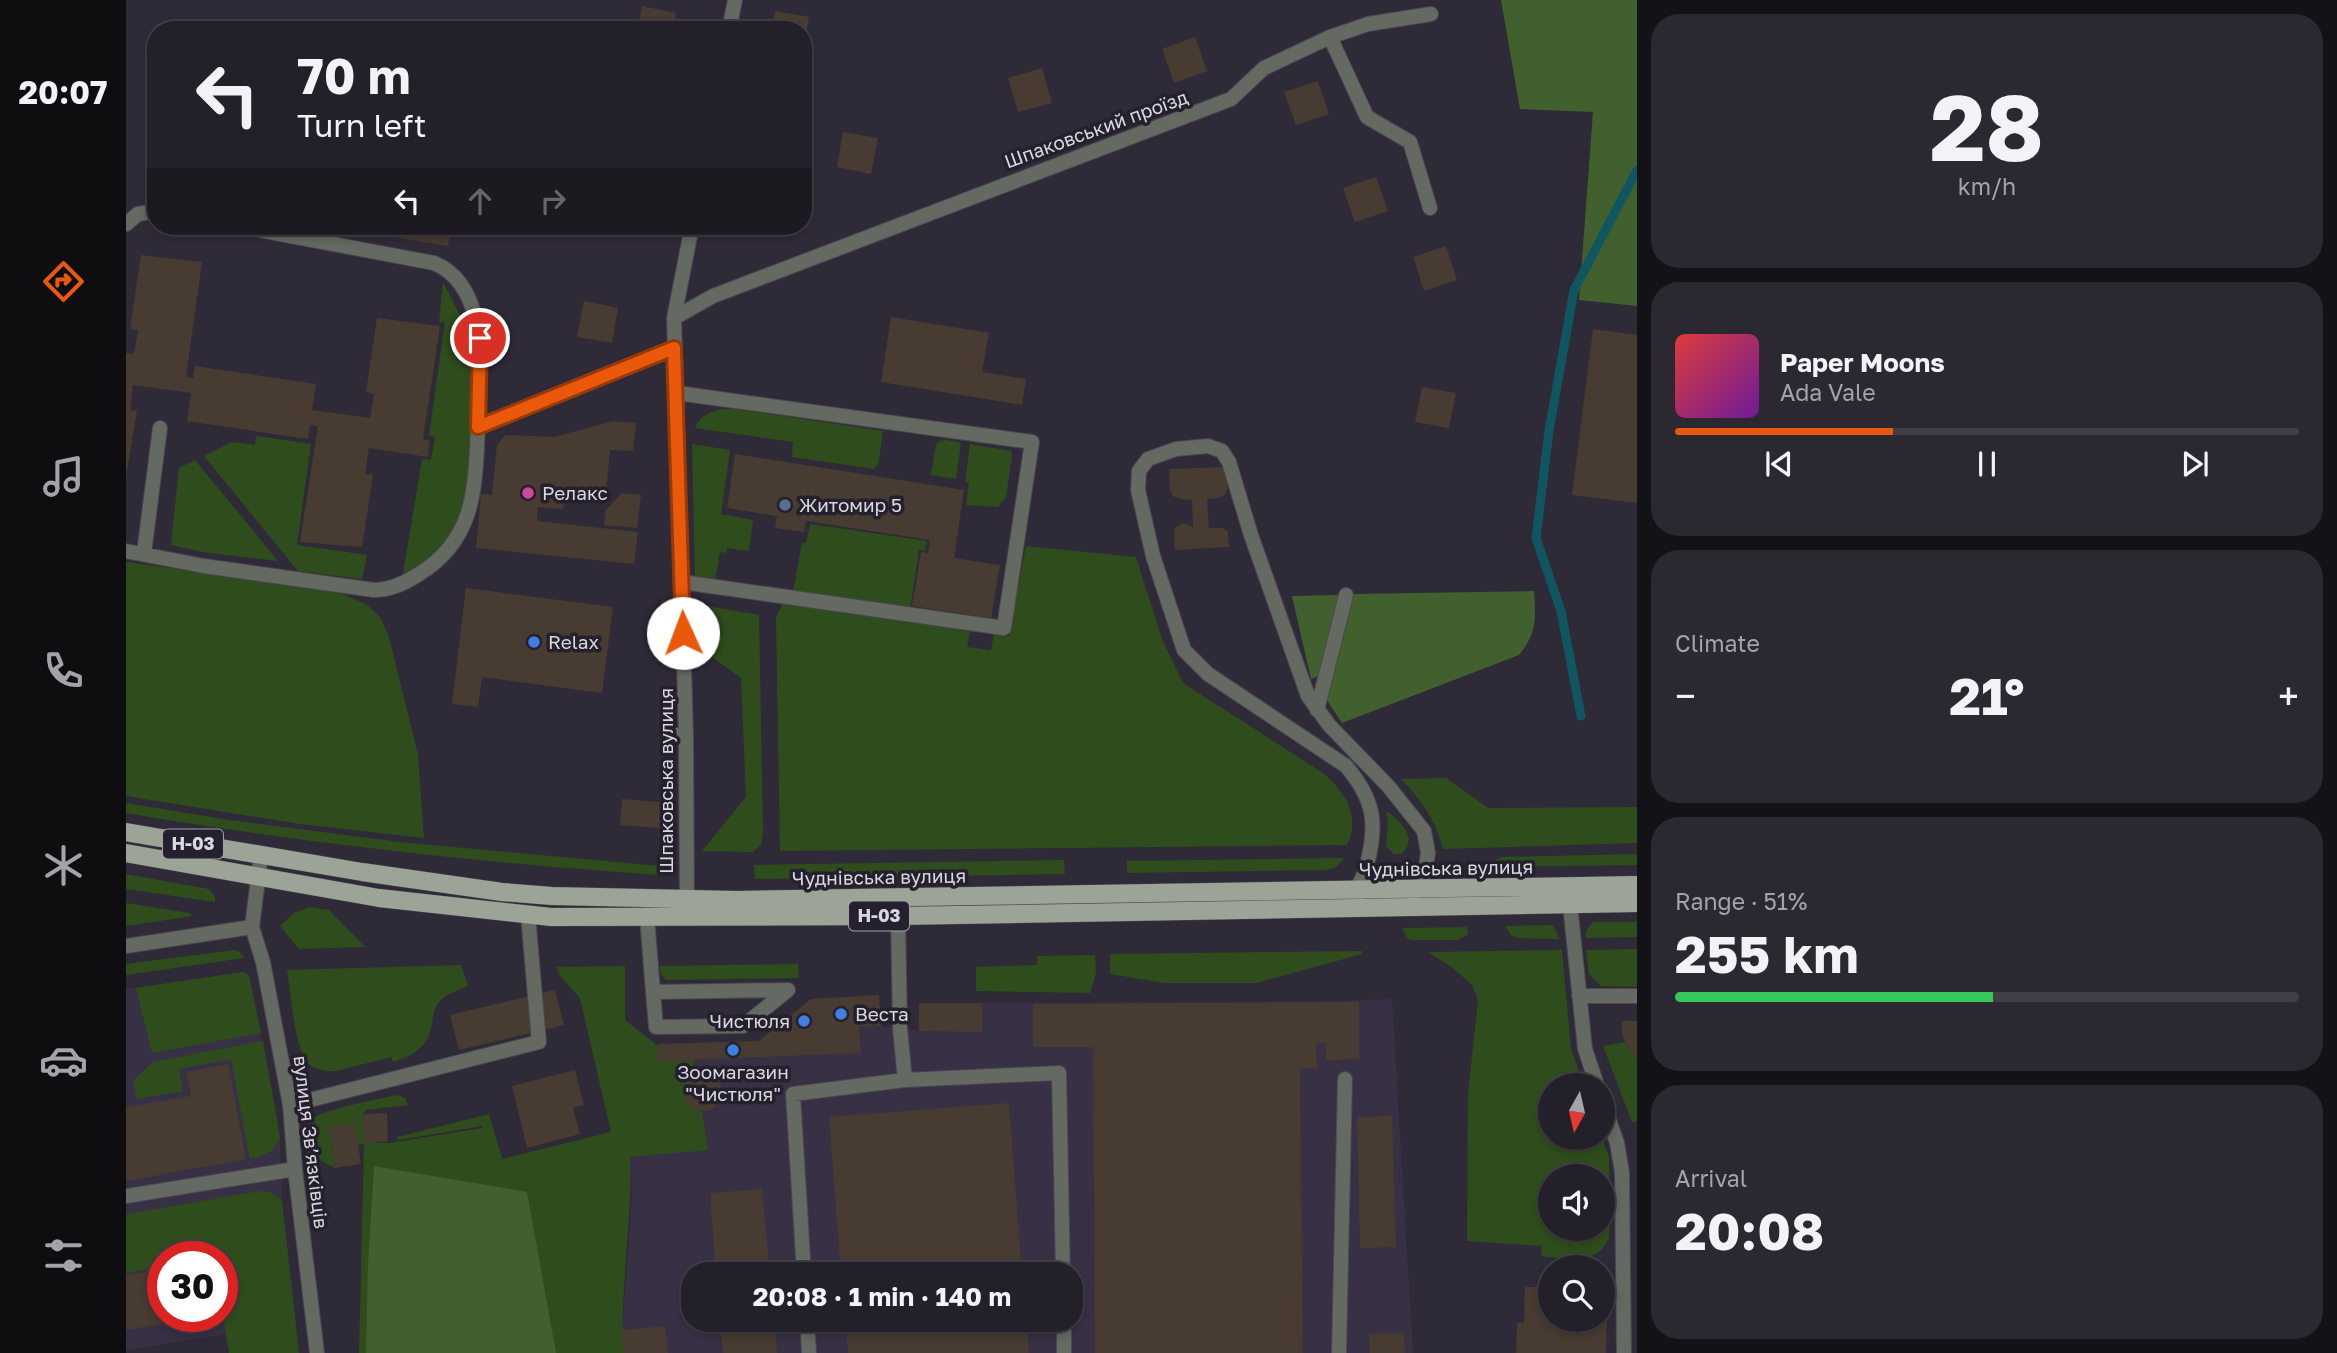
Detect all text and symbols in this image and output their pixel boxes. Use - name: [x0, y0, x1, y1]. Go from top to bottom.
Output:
- text: 70 m: [297, 46, 411, 105]
- icon: left: [182, 49, 273, 140]
- text: 28: [1930, 72, 2044, 181]
- text: 20:07: [19, 73, 107, 111]
- street label: Шпаковський проїзд: [1001, 84, 1191, 172]
- text: Turn left: [297, 106, 426, 144]
- text: km/h: [1958, 172, 2016, 200]
- icon: left: [388, 182, 426, 220]
- icon: ahead: [461, 182, 499, 220]
- icon: right: [534, 182, 572, 220]
- icon: directions: [39, 257, 88, 306]
- pin: [450, 308, 510, 368]
- icon: arrive: [461, 319, 499, 357]
- text: Paper Moons: [1780, 347, 1945, 378]
- text: Ada Vale: [1780, 378, 1876, 406]
- icon: previous: [1760, 445, 1798, 483]
- icon: pause: [1968, 445, 2006, 483]
- icon: next: [2176, 445, 2214, 483]
- icon: music: [39, 452, 88, 501]
- place label: Релакс: [542, 481, 608, 504]
- marker: Релакс: [520, 485, 536, 501]
- place label: Житомир 5: [799, 493, 902, 516]
- marker: Житомир 5: [777, 497, 793, 513]
- position arrow: [646, 596, 720, 670]
- text: Climate: [1675, 629, 1760, 657]
- place label: Relax: [548, 630, 599, 653]
- marker: Relax: [526, 634, 542, 650]
- icon: phone: [39, 646, 88, 695]
- text: 21°: [1949, 664, 2025, 726]
- text: −: [1675, 673, 1696, 718]
- text: +: [2278, 673, 2299, 718]
- street label: Шпаковська вулиця: [654, 688, 677, 874]
- road number: Н-03: [163, 830, 223, 858]
- icon: climate: [39, 841, 88, 890]
- street label: Чуднівська вулиця: [1359, 854, 1533, 881]
- street label: Чуднівська вулиця: [792, 863, 966, 890]
- text: Range · 51%: [1675, 887, 1807, 915]
- road number: Н-03: [849, 902, 909, 931]
- text: 255 km: [1675, 922, 1859, 984]
- place label: Веста: [855, 1002, 909, 1025]
- marker: Веста: [833, 1006, 849, 1022]
- place label: Чистюля: [710, 1009, 790, 1032]
- marker: Чистюля: [796, 1013, 812, 1029]
- icon: car: [39, 1036, 88, 1085]
- marker: Зоомагазин "Чистюля": [725, 1042, 741, 1058]
- street label: вулиця Звʼязківців: [289, 1054, 334, 1230]
- place label: Зоомагазин "Чистюля": [677, 1060, 789, 1105]
- north arrow: [1538, 1073, 1615, 1150]
- map controls: [1538, 1073, 1615, 1332]
- button: sound: [1538, 1164, 1615, 1241]
- text: Arrival: [1675, 1164, 1747, 1192]
- text: 20:08: [1675, 1199, 1824, 1261]
- icon: filters: [39, 1231, 88, 1280]
- speed limit sign: 30: [147, 1241, 238, 1332]
- button: search: [1538, 1255, 1615, 1332]
- text: 20:08 · 1 min · 140 m: [753, 1281, 1011, 1312]

